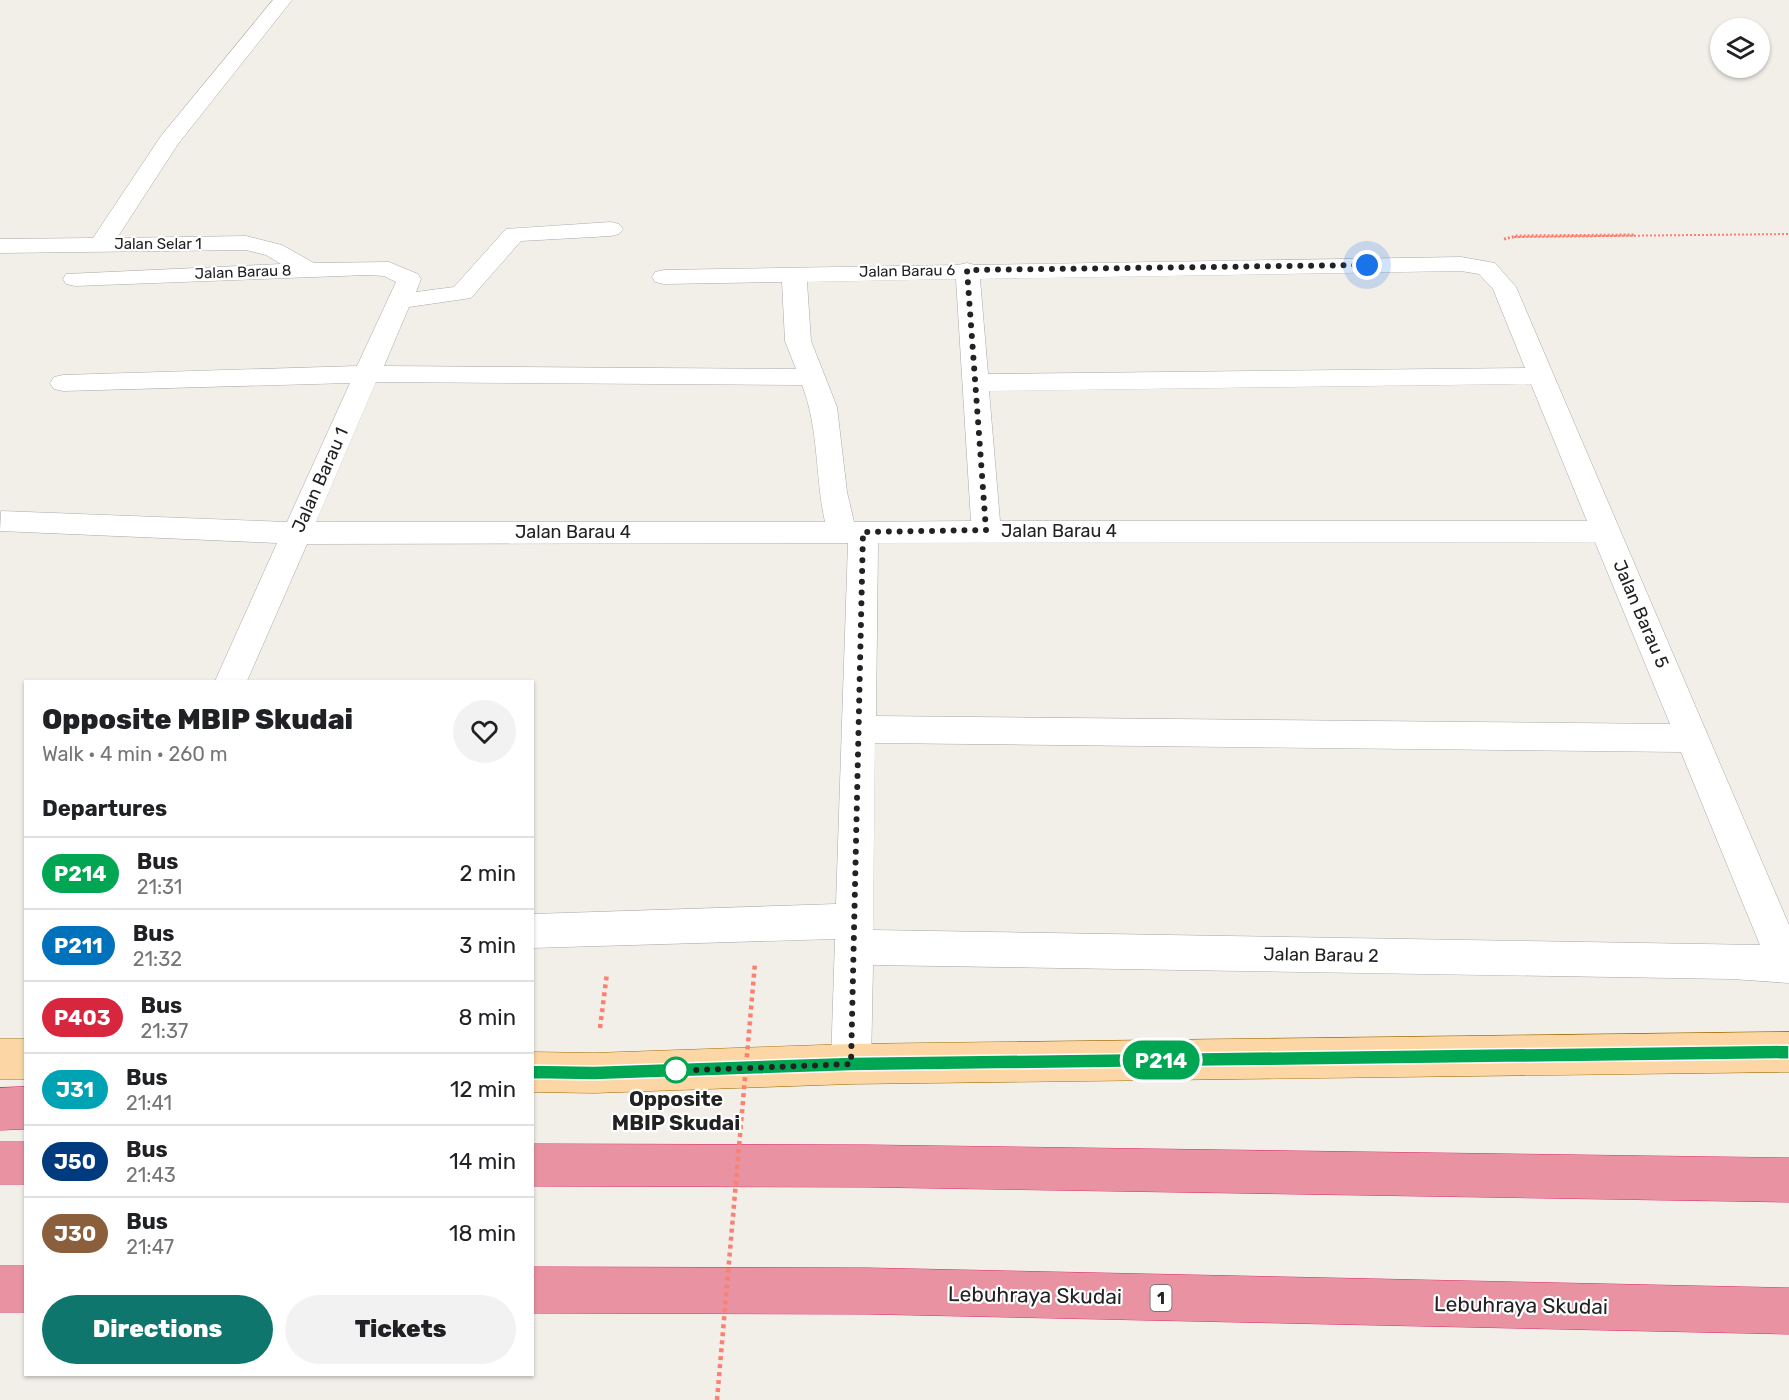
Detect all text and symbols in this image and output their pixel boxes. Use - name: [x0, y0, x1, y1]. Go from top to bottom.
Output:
- map controls: [1710, 18, 1770, 78]
- button: layers: [1710, 18, 1770, 78]
- street label: Jalan Selar 1: [114, 235, 202, 253]
- your location: [1352, 250, 1382, 280]
- street label: Jalan Barau 8: [194, 261, 292, 283]
- street label: Jalan Barau 6: [859, 261, 955, 281]
- street label: Jalan Barau 1: [287, 424, 353, 536]
- street label: Jalan Barau 4: [1001, 520, 1117, 542]
- street label: Jalan Barau 4: [515, 521, 631, 543]
- street label: Jalan Barau 5: [1608, 557, 1674, 671]
- button: heart: [453, 700, 516, 763]
- text: Opposite MBIP Skudai: [42, 703, 353, 736]
- text: Walk · 4 min · 260 m: [42, 742, 228, 766]
- text: Departures: [42, 795, 167, 822]
- text: Bus: [137, 848, 178, 875]
- text: 2 min: [459, 860, 516, 887]
- text: P214: [54, 861, 107, 886]
- text: 21:31: [137, 875, 182, 899]
- text: Bus: [133, 920, 175, 947]
- text: 3 min: [459, 932, 516, 959]
- text: P211: [54, 933, 103, 958]
- street label: Jalan Barau 2: [1263, 943, 1379, 967]
- text: 21:32: [133, 947, 182, 971]
- text: Bus: [141, 992, 182, 1019]
- text: 8 min: [458, 1004, 516, 1031]
- text: P403: [54, 1005, 111, 1030]
- text: 21:37: [141, 1019, 188, 1043]
- line badge: P214: [1119, 1040, 1203, 1080]
- text: P214: [1135, 1048, 1187, 1073]
- marker: Opposite MBIP Skudai: [663, 1057, 689, 1083]
- text: Bus: [126, 1064, 168, 1091]
- text: 12 min: [450, 1076, 516, 1103]
- text: J31: [56, 1077, 94, 1102]
- place label: Opposite MBIP Skudai: [612, 1086, 740, 1135]
- text: 21:41: [126, 1091, 172, 1115]
- text: Bus: [126, 1136, 168, 1163]
- text: 14 min: [449, 1148, 516, 1175]
- text: J50: [54, 1149, 96, 1174]
- text: 21:43: [126, 1163, 176, 1187]
- text: Bus: [126, 1208, 168, 1235]
- text: 18 min: [449, 1220, 516, 1247]
- text: J30: [54, 1221, 96, 1246]
- text: 21:47: [126, 1235, 174, 1259]
- street label: Lebuhraya Skudai: [948, 1281, 1122, 1309]
- road number: 1: [1150, 1285, 1172, 1311]
- street label: Lebuhraya Skudai: [1434, 1291, 1608, 1319]
- button: Directions: [42, 1295, 273, 1364]
- button: Tickets: [285, 1295, 516, 1364]

